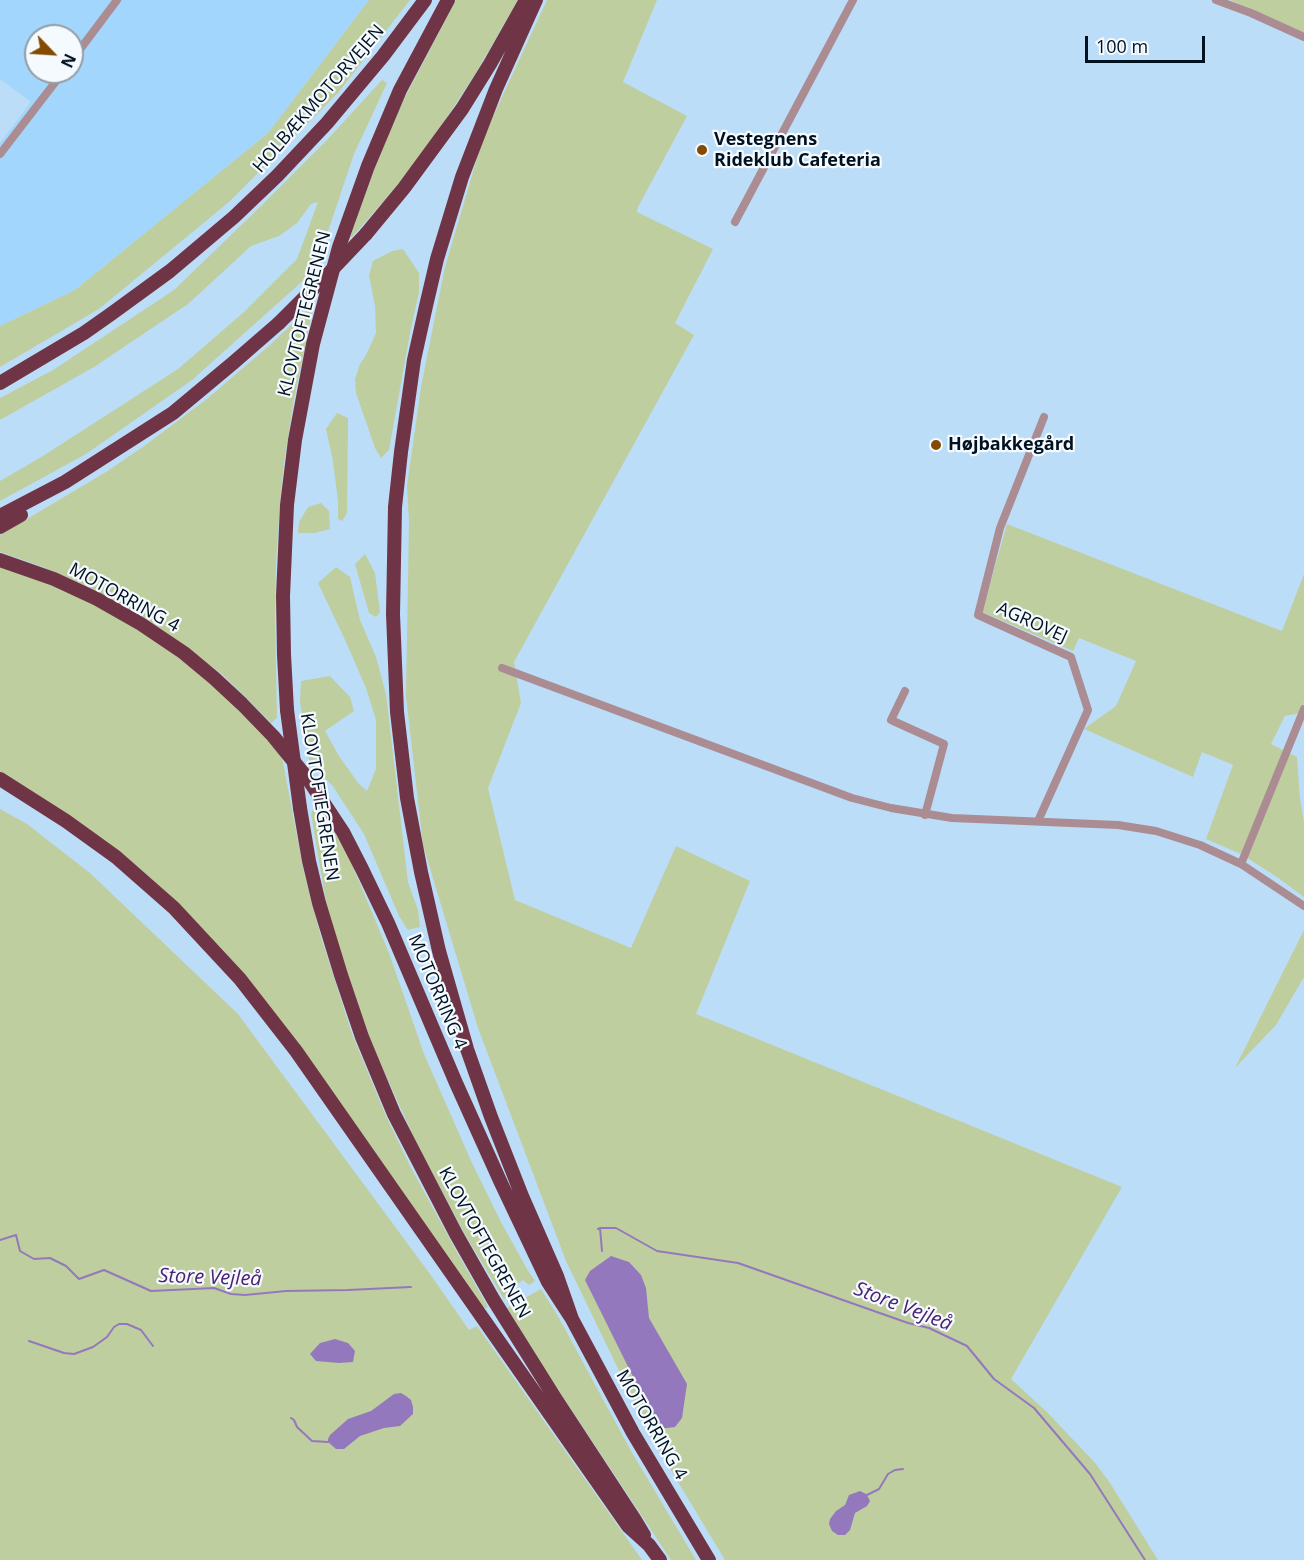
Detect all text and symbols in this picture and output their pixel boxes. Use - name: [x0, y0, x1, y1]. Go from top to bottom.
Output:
- street label: HOLBÆKMOTORVEJEN: [249, 20, 389, 178]
- north arrow: [24, 24, 84, 84]
- scale bar: [1088, 24, 1208, 62]
- text: 100 m: [1096, 34, 1148, 58]
- text: N: [56, 50, 81, 71]
- place label: Vestegnens Rideklub Cafeteria: [714, 129, 881, 172]
- marker: Vestegnens Rideklub Cafeteria: [695, 143, 709, 157]
- street label: KLOVTOFTEGRENEN: [274, 229, 336, 399]
- place label: Højbakkegård: [948, 434, 1074, 456]
- marker: Højbakkegård: [929, 438, 943, 452]
- street label: MOTORRING 4: [65, 559, 183, 637]
- street label: AGROVEJ: [993, 598, 1071, 648]
- street label: KLOVTOFTEGRENEN: [295, 712, 343, 882]
- street label: MOTORRING 4: [403, 931, 471, 1053]
- street label: KLOVTOFTEGRENEN: [433, 1164, 535, 1322]
- water label: Store Vejleå: [158, 1264, 262, 1292]
- water label: Store Vejleå: [850, 1277, 956, 1337]
- street label: MOTORRING 4: [611, 1366, 691, 1484]

